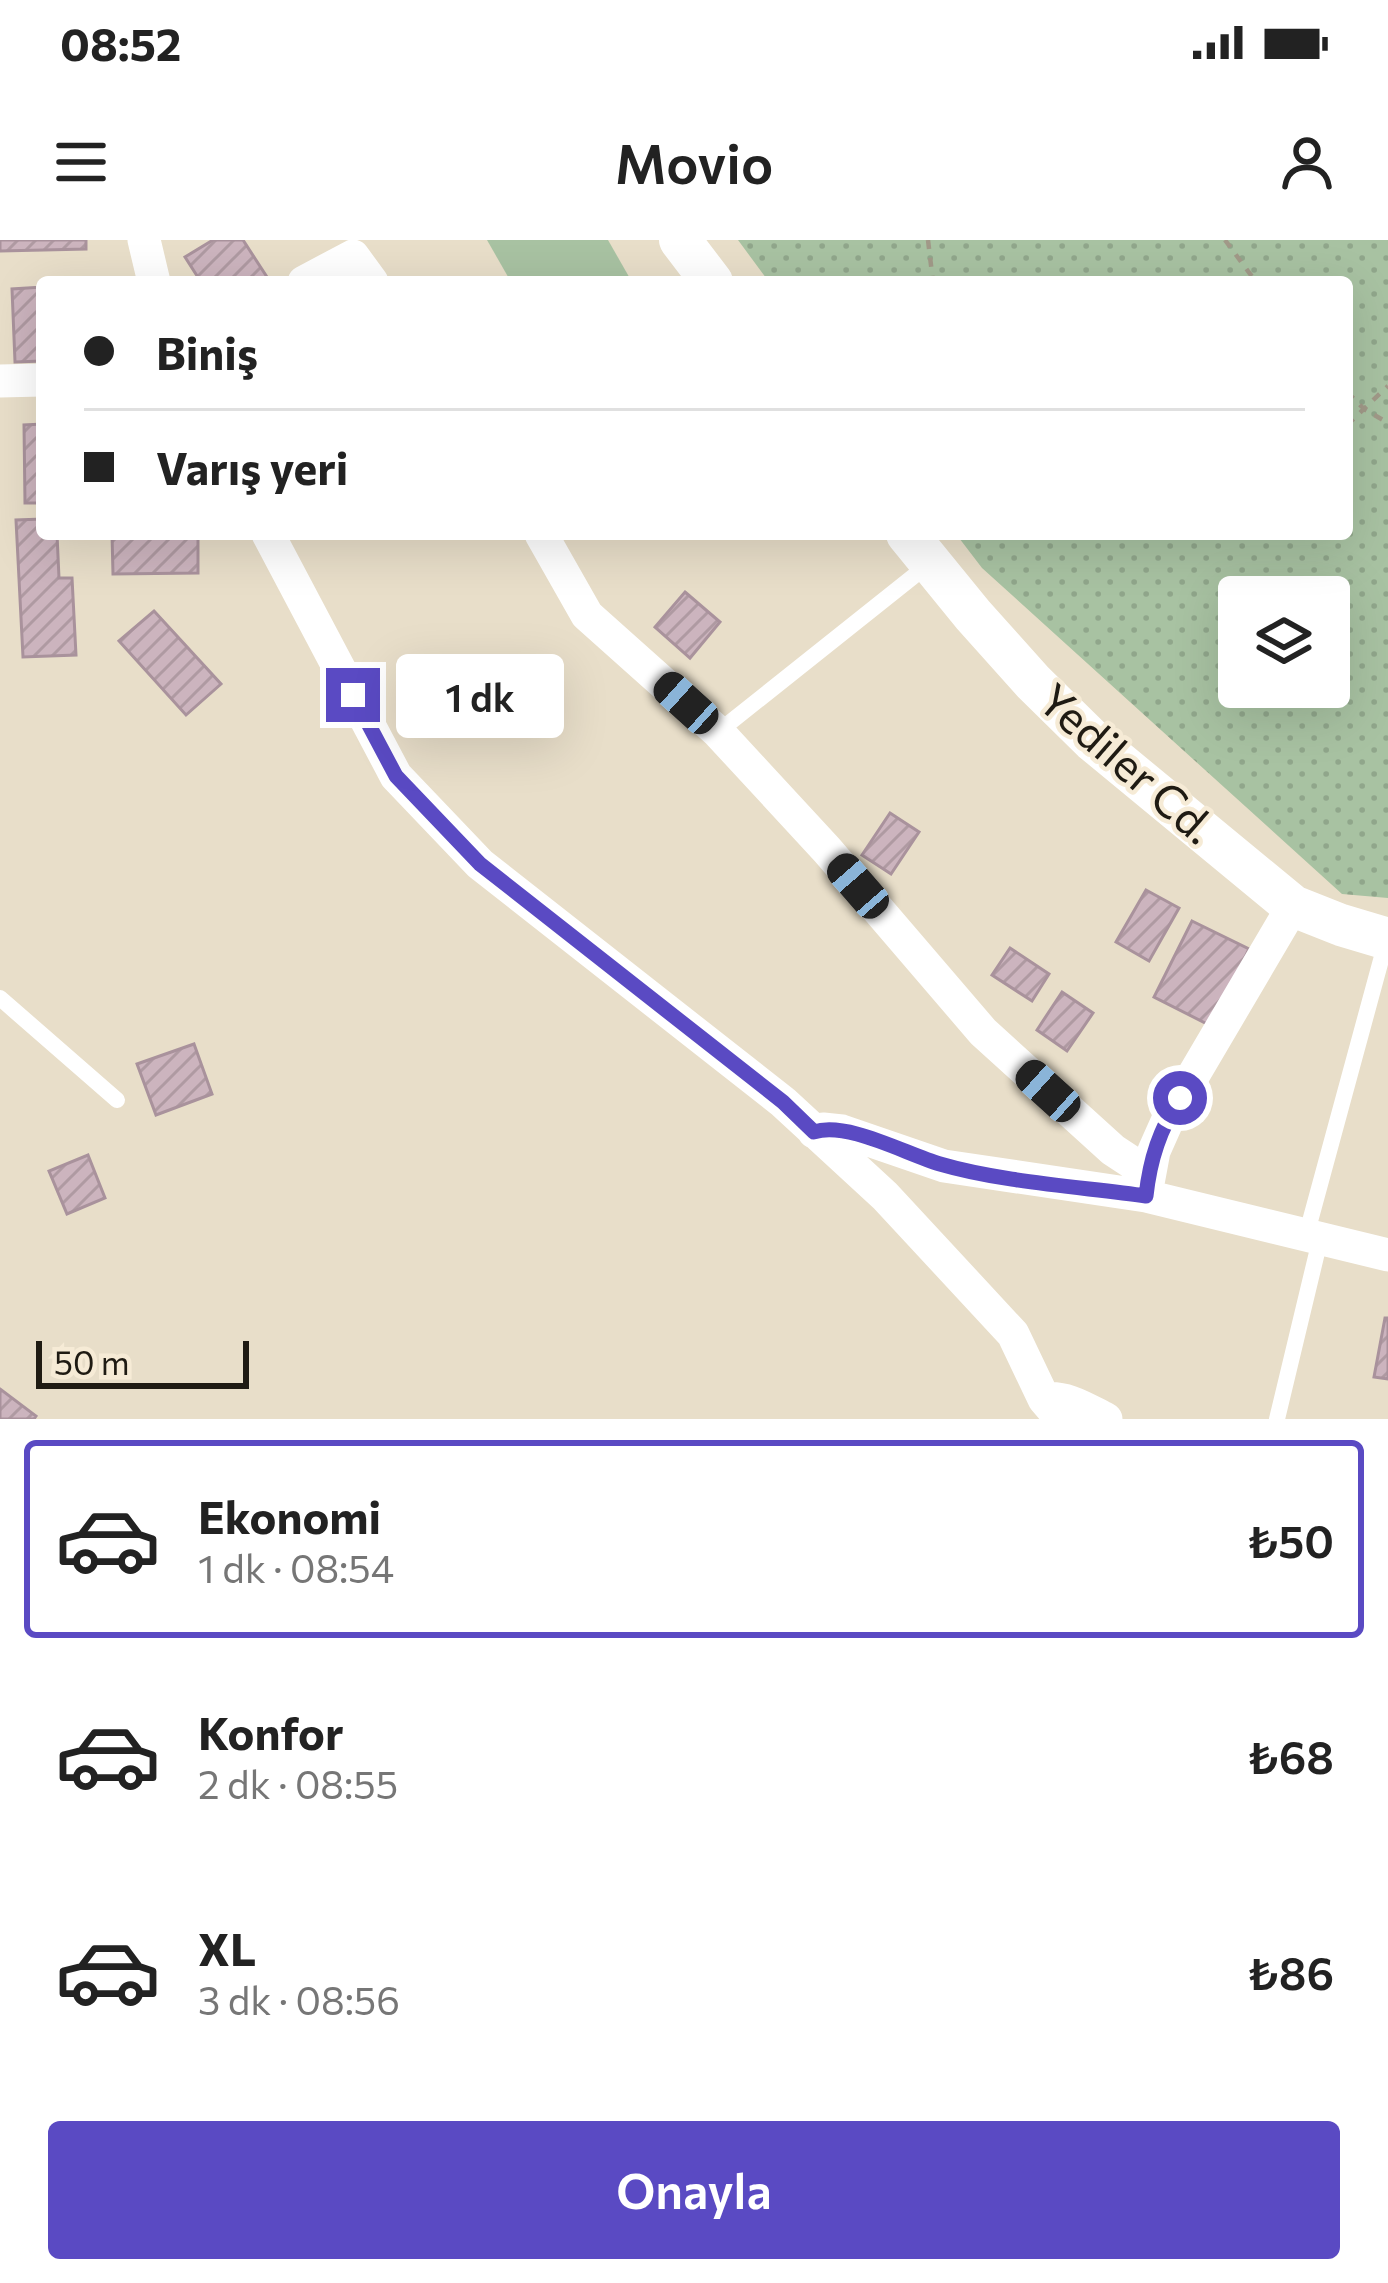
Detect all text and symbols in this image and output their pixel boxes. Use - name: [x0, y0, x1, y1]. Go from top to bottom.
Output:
- text: 08:52: [60, 15, 181, 70]
- icon: menu: [48, 129, 114, 195]
- text: Movio: [615, 129, 773, 195]
- icon: person: [1274, 129, 1340, 195]
- text: Biniş: [156, 324, 258, 379]
- text: Varış yeri: [156, 439, 348, 494]
- map controls: [1218, 576, 1350, 708]
- button: layers: [1218, 576, 1350, 708]
- callout: 1 dk: [395, 653, 563, 737]
- car: [647, 666, 725, 740]
- route end: [326, 668, 380, 722]
- street label: Yediler Cd.: [1029, 671, 1228, 854]
- text: 1 dk: [445, 672, 515, 720]
- car: [821, 847, 895, 925]
- car: [1009, 1054, 1087, 1128]
- route start: [1153, 1071, 1207, 1125]
- scale bar: [36, 1335, 249, 1388]
- text: 50 m: [54, 1341, 130, 1382]
- icon: car: [54, 1485, 162, 1593]
- text: Ekonomi: [198, 1488, 381, 1543]
- text: ₺50: [1247, 1512, 1334, 1567]
- text: 1 dk · 08:54: [198, 1543, 394, 1591]
- icon: car: [54, 1701, 162, 1809]
- text: Konfor: [198, 1704, 344, 1759]
- text: ₺68: [1247, 1728, 1334, 1783]
- text: 2 dk · 08:55: [198, 1759, 398, 1807]
- icon: car: [54, 1917, 162, 2025]
- text: XL: [198, 1920, 256, 1975]
- text: ₺86: [1247, 1944, 1334, 1999]
- text: 3 dk · 08:56: [198, 1975, 400, 2023]
- button: Onayla: [48, 2121, 1340, 2259]

